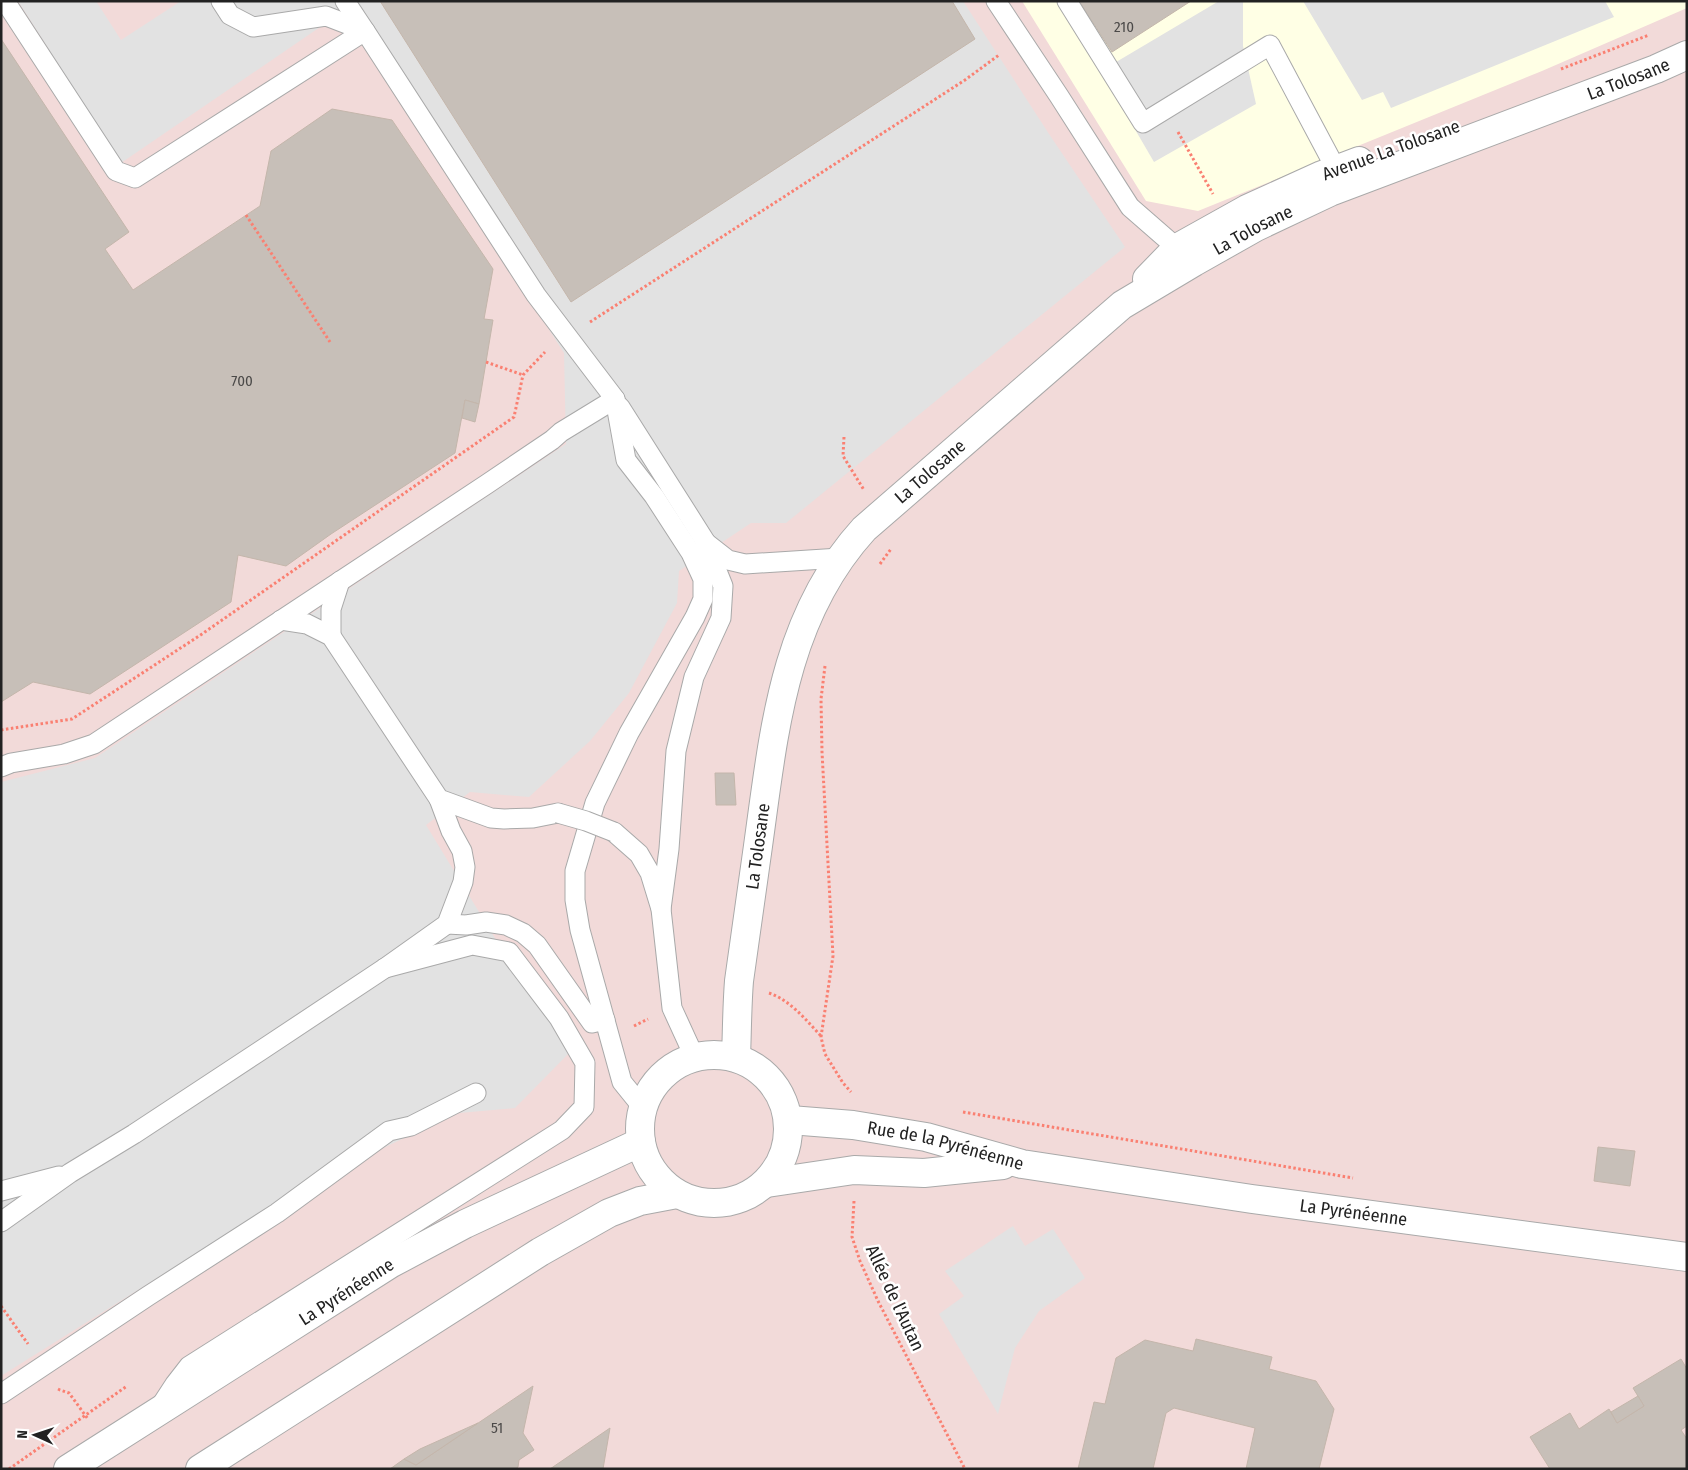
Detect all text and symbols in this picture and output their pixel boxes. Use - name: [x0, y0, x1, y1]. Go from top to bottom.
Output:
- house number: 210: [1114, 18, 1134, 36]
- street label: La Tolosane: [1584, 53, 1673, 105]
- street label: Avenue La Tolosane: [1319, 115, 1463, 185]
- street label: La Tolosane: [1209, 200, 1296, 260]
- house number: 700: [231, 372, 253, 390]
- street label: La Tolosane: [890, 435, 970, 508]
- street label: La Tolosane: [741, 802, 775, 891]
- street label: Rue de la Pyrénéenne: [866, 1117, 1026, 1175]
- street label: La Pyrénéenne: [1298, 1194, 1409, 1231]
- street label: Allée de l'Autan: [861, 1242, 929, 1354]
- street label: La Pyrénéenne: [295, 1253, 398, 1330]
- north arrow: [10, 1410, 60, 1460]
- house number: 51: [491, 1419, 503, 1437]
- text: N: [14, 1430, 31, 1439]

